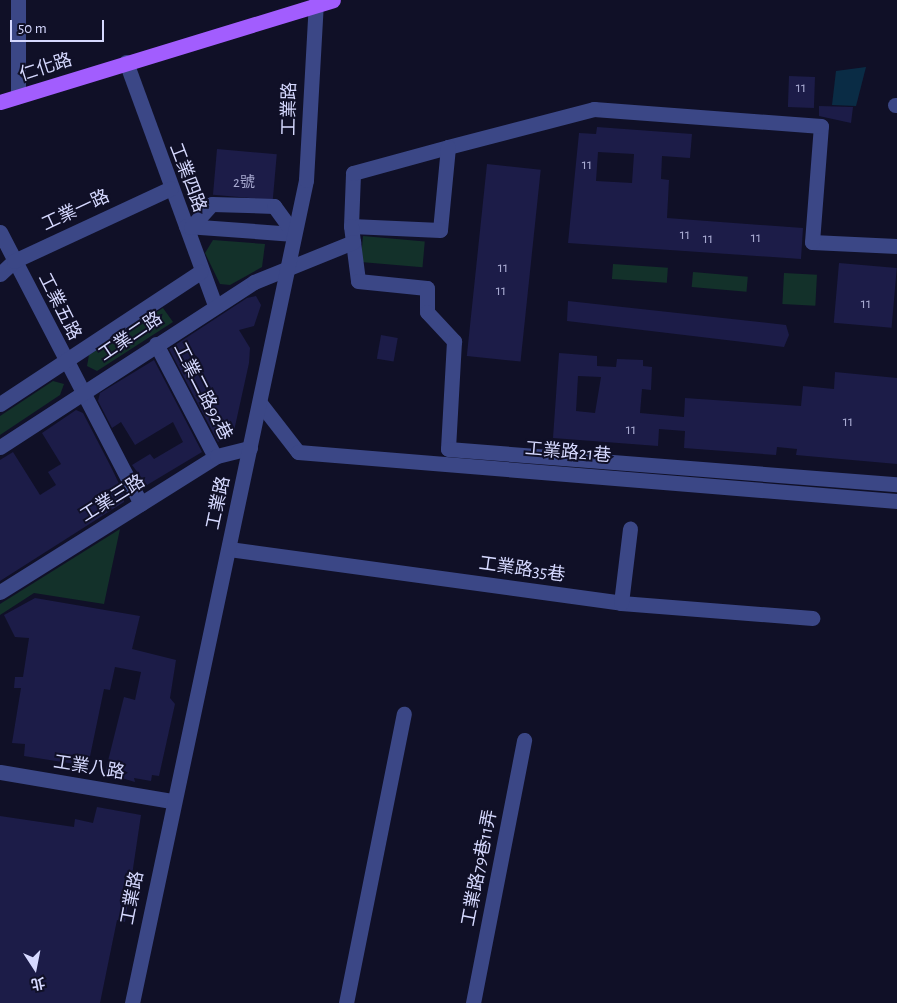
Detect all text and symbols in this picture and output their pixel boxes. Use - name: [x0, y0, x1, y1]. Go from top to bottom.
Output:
- scale bar: [12, 10, 106, 42]
- text: 50 m: [18, 21, 47, 36]
- street label: 仁化路: [17, 49, 75, 87]
- house number: 11: [796, 79, 806, 97]
- street label: 工業路: [279, 82, 301, 136]
- street label: 工業四路: [164, 141, 210, 215]
- house number: 11: [582, 156, 592, 174]
- house number: 2號: [233, 174, 255, 192]
- street label: 工業一路: [39, 186, 113, 236]
- house number: 11: [680, 226, 690, 244]
- house number: 11: [751, 229, 761, 247]
- house number: 11: [703, 230, 713, 248]
- house number: 11: [498, 259, 508, 277]
- street label: 工業五路: [33, 270, 85, 344]
- house number: 11: [496, 282, 506, 300]
- house number: 11: [861, 295, 871, 313]
- street label: 工業二路: [95, 308, 167, 366]
- street label: 工業二路92巷: [168, 340, 236, 444]
- house number: 11: [843, 413, 853, 431]
- house number: 11: [626, 421, 636, 439]
- street label: 工業路21巷: [524, 438, 612, 468]
- street label: 工業三路: [77, 471, 149, 527]
- street label: 工業路: [203, 474, 235, 532]
- street label: 工業路35巷: [477, 553, 567, 587]
- street label: 工業八路: [52, 752, 126, 784]
- street label: 工業路79巷11弄: [458, 808, 502, 928]
- street label: 工業路: [117, 869, 149, 927]
- north arrow: [10, 943, 60, 993]
- text: 北: [30, 975, 46, 991]

